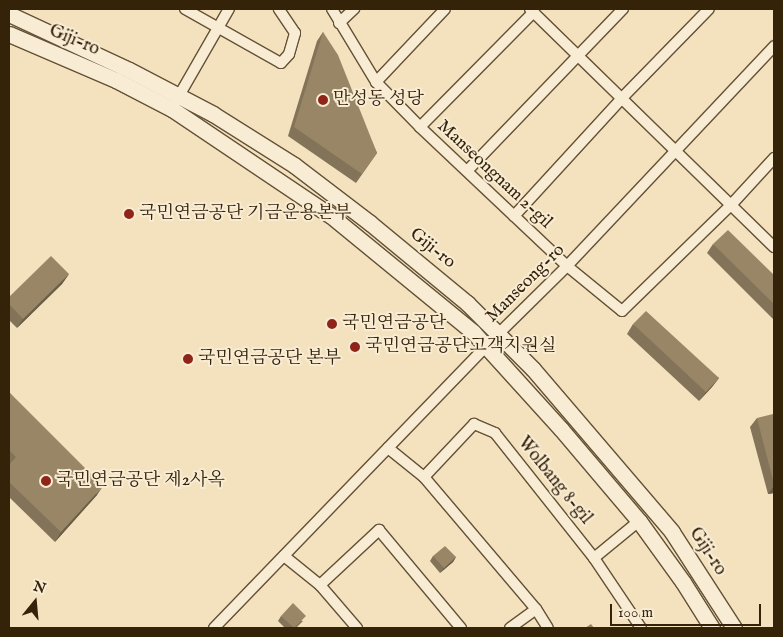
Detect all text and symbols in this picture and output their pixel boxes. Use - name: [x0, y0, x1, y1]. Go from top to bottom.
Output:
- street label: Giji-ro: [45, 21, 103, 61]
- place label: 만성동 성당: [333, 89, 424, 111]
- marker: 만성동 성당: [317, 94, 329, 106]
- street label: Manseongnam 2-gil: [432, 116, 556, 234]
- place label: 국민연금공단 기금운용본부: [139, 203, 352, 225]
- marker: 국민연금공단 기금운용본부: [123, 208, 135, 220]
- street label: Giji-ro: [405, 224, 459, 274]
- street label: Manseong-ro: [482, 240, 570, 328]
- place label: 국민연금공단: [342, 313, 446, 335]
- marker: 국민연금공단: [326, 318, 338, 330]
- place label: 국민연금공단고객지원실: [365, 336, 556, 358]
- marker: 국민연금공단고객지원실: [349, 341, 361, 353]
- place label: 국민연금공단 본부: [198, 348, 341, 370]
- marker: 국민연금공단 본부: [182, 353, 194, 365]
- street label: Wolbang 8-gil: [512, 433, 596, 529]
- place label: 국민연금공단 제2사옥: [56, 470, 225, 492]
- marker: 국민연금공단 제2사옥: [40, 475, 52, 487]
- street label: Giji-ro: [684, 524, 730, 580]
- north arrow: [10, 577, 60, 627]
- text: N: [31, 577, 48, 598]
- scale bar: [613, 594, 764, 626]
- text: 100 m: [618, 603, 653, 622]

